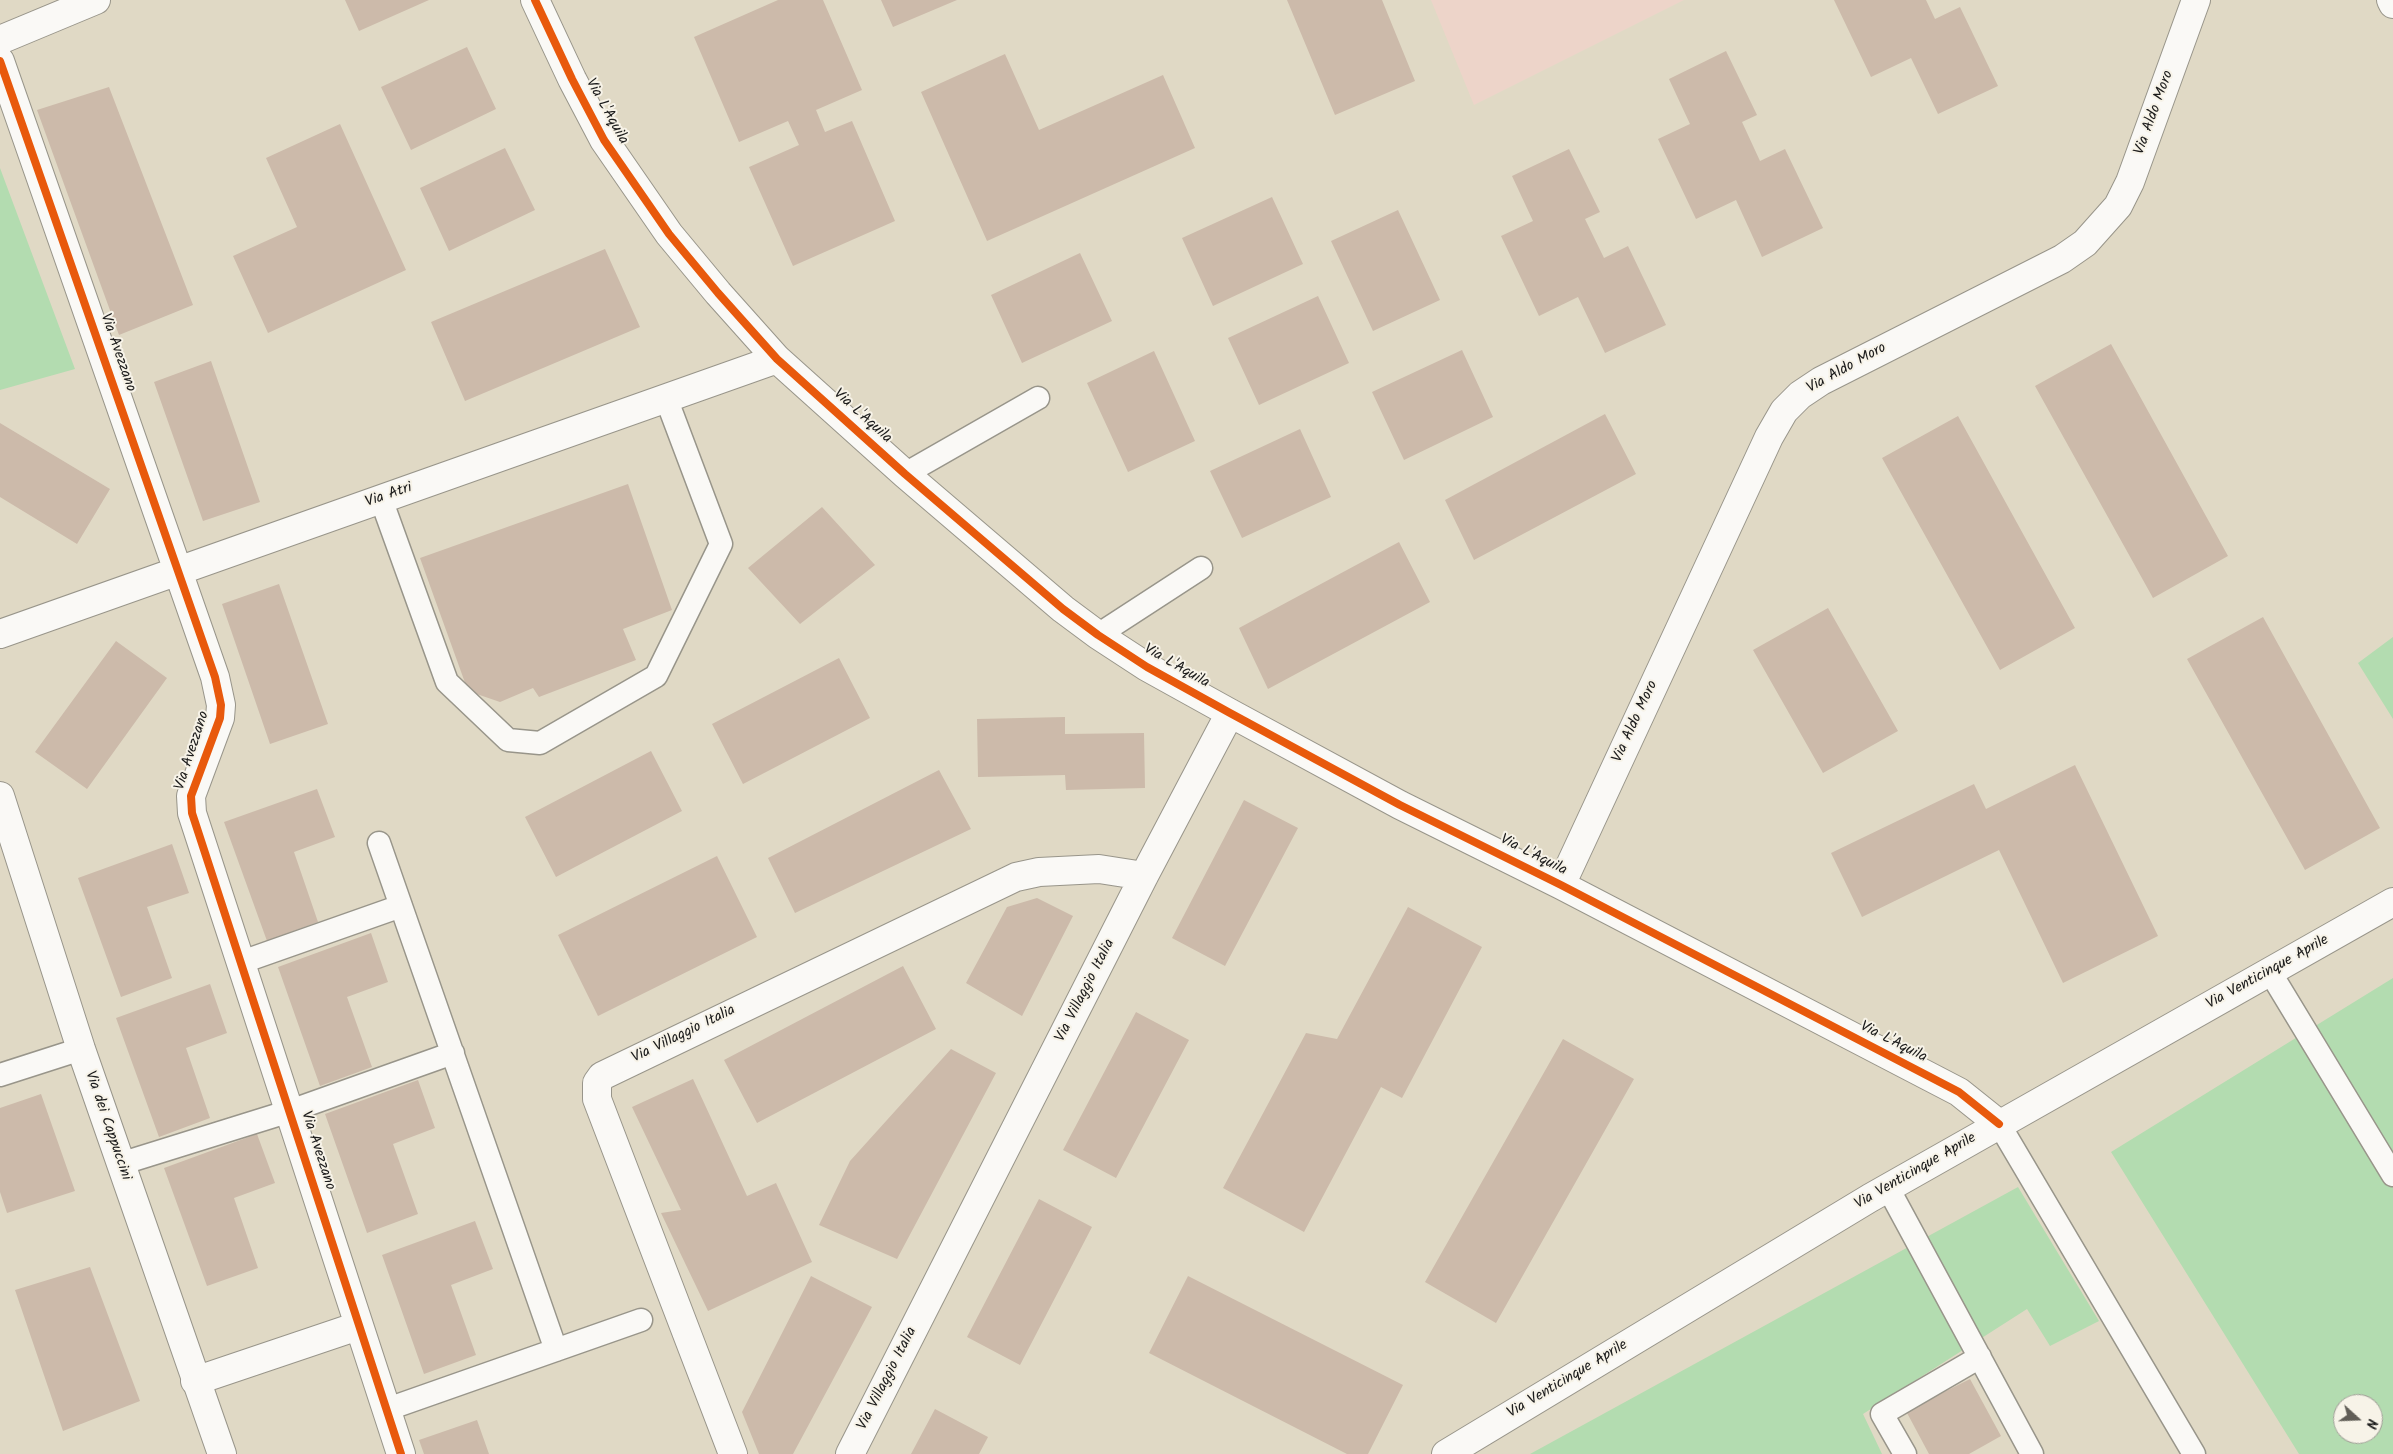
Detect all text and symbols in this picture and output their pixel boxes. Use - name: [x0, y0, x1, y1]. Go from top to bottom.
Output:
- street label: Via Aldo Moro: [2131, 69, 2179, 157]
- street label: Via L'Aquila: [581, 76, 631, 148]
- street label: Via Avezzano: [95, 311, 139, 395]
- street label: Via Aldo Moro: [1804, 340, 1890, 398]
- street label: Via L'Aquila: [829, 386, 895, 448]
- street label: Via Atri: [363, 480, 415, 512]
- street label: Via L'Aquila: [1140, 641, 1212, 693]
- street label: Via Aldo Moro: [1609, 678, 1663, 766]
- street label: Via Avezzano: [172, 709, 214, 793]
- street label: Via L'Aquila: [1497, 831, 1569, 881]
- street label: Via Venticinque Aprile: [2204, 932, 2332, 1014]
- street label: Via Villaggio Italia: [1052, 937, 1120, 1045]
- street label: Via Villaggio Italia: [629, 1002, 739, 1068]
- street label: Via L'Aquila: [1857, 1018, 1929, 1068]
- street label: Via dei Cappuccini: [80, 1069, 134, 1183]
- street label: Via Avezzano: [296, 1109, 338, 1193]
- street label: Via Venticinque Aprile: [1852, 1130, 1980, 1214]
- street label: Via Villaggio Italia: [854, 1325, 922, 1433]
- street label: Via Venticinque Aprile: [1505, 1337, 1631, 1423]
- north arrow: [2333, 1394, 2383, 1444]
- text: N: [2359, 1416, 2383, 1432]

